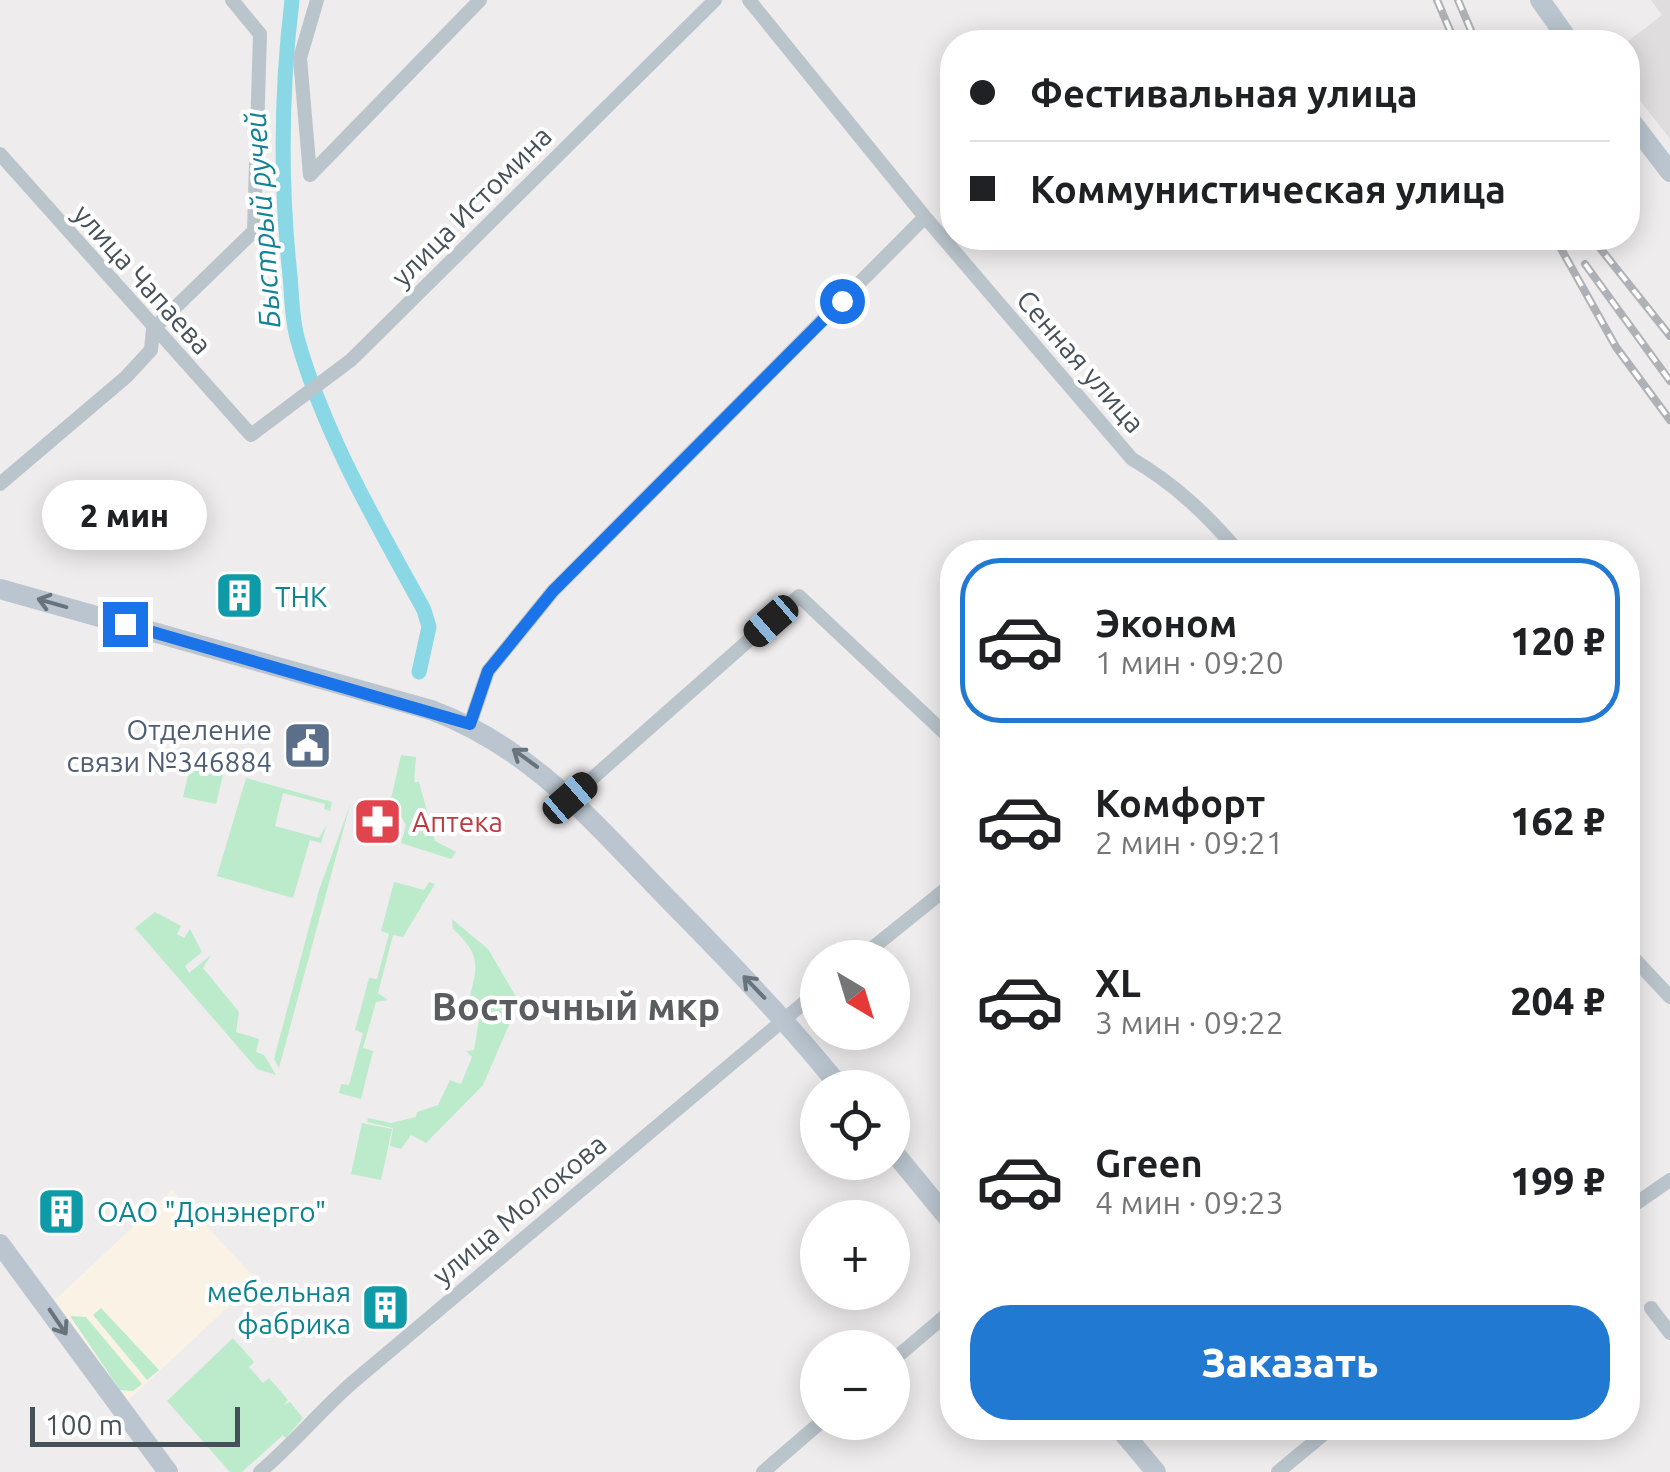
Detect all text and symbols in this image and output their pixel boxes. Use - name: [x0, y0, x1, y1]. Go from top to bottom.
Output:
- text: Фестивальная улица: [1030, 72, 1418, 114]
- water label: Быстрый ручей: [237, 111, 287, 329]
- street label: улица Истомина: [385, 120, 557, 292]
- text: Коммунистическая улица: [1030, 168, 1506, 210]
- street label: улица Чапаева: [68, 198, 218, 360]
- route start: [820, 279, 865, 324]
- street label: Сенная улица: [1011, 284, 1151, 438]
- callout: 2 мин: [42, 479, 208, 549]
- text: 2 мин: [80, 497, 169, 533]
- building icon: ТНК: [214, 570, 266, 622]
- place label: ТНК: [275, 581, 327, 612]
- car: [739, 590, 803, 652]
- one-way arrow: [37, 593, 68, 612]
- icon: car: [975, 596, 1065, 686]
- route end: [103, 602, 148, 647]
- text: Эконом: [1095, 602, 1237, 644]
- text: 120 ₽: [1510, 620, 1605, 662]
- text: 1 мин · 09:20: [1095, 644, 1284, 680]
- place label: Отделение связи №346884: [67, 714, 272, 777]
- public building icon: Отделение связи №346884: [281, 719, 333, 771]
- one-way arrow: [512, 748, 539, 769]
- car: [538, 767, 602, 829]
- icon: car: [975, 776, 1065, 866]
- text: Комфорт: [1095, 782, 1265, 824]
- pharmacy icon: Аптека: [351, 795, 403, 847]
- text: 162 ₽: [1510, 800, 1605, 842]
- place label: Аптека: [412, 806, 503, 837]
- text: 2 мин · 09:21: [1095, 824, 1284, 860]
- north arrow: [800, 940, 910, 1050]
- map controls: [800, 940, 910, 1440]
- icon: car: [975, 956, 1065, 1046]
- text: XL: [1095, 962, 1141, 1004]
- one-way arrow: [743, 976, 767, 1000]
- text: 204 ₽: [1510, 980, 1605, 1022]
- district label: Восточный мкр: [432, 985, 720, 1027]
- text: 3 мин · 09:22: [1095, 1004, 1284, 1040]
- button: locate: [800, 1070, 910, 1180]
- street label: улица Молокова: [426, 1128, 612, 1290]
- icon: car: [975, 1136, 1065, 1226]
- text: Green: [1095, 1142, 1203, 1184]
- text: 199 ₽: [1510, 1160, 1605, 1202]
- text: 4 мин · 09:23: [1095, 1184, 1284, 1220]
- building icon: ОАО "Донэнерго": [36, 1185, 88, 1237]
- place label: ОАО "Донэнерго": [97, 1196, 326, 1227]
- button: +: [800, 1200, 910, 1310]
- place label: мебельная фабрика: [207, 1276, 351, 1339]
- building icon: мебельная фабрика: [360, 1281, 412, 1333]
- button: Заказать: [970, 1305, 1610, 1420]
- one-way arrow: [47, 1308, 68, 1336]
- button: −: [800, 1330, 910, 1440]
- scale bar: [30, 1402, 240, 1446]
- text: 100 m: [45, 1409, 123, 1440]

